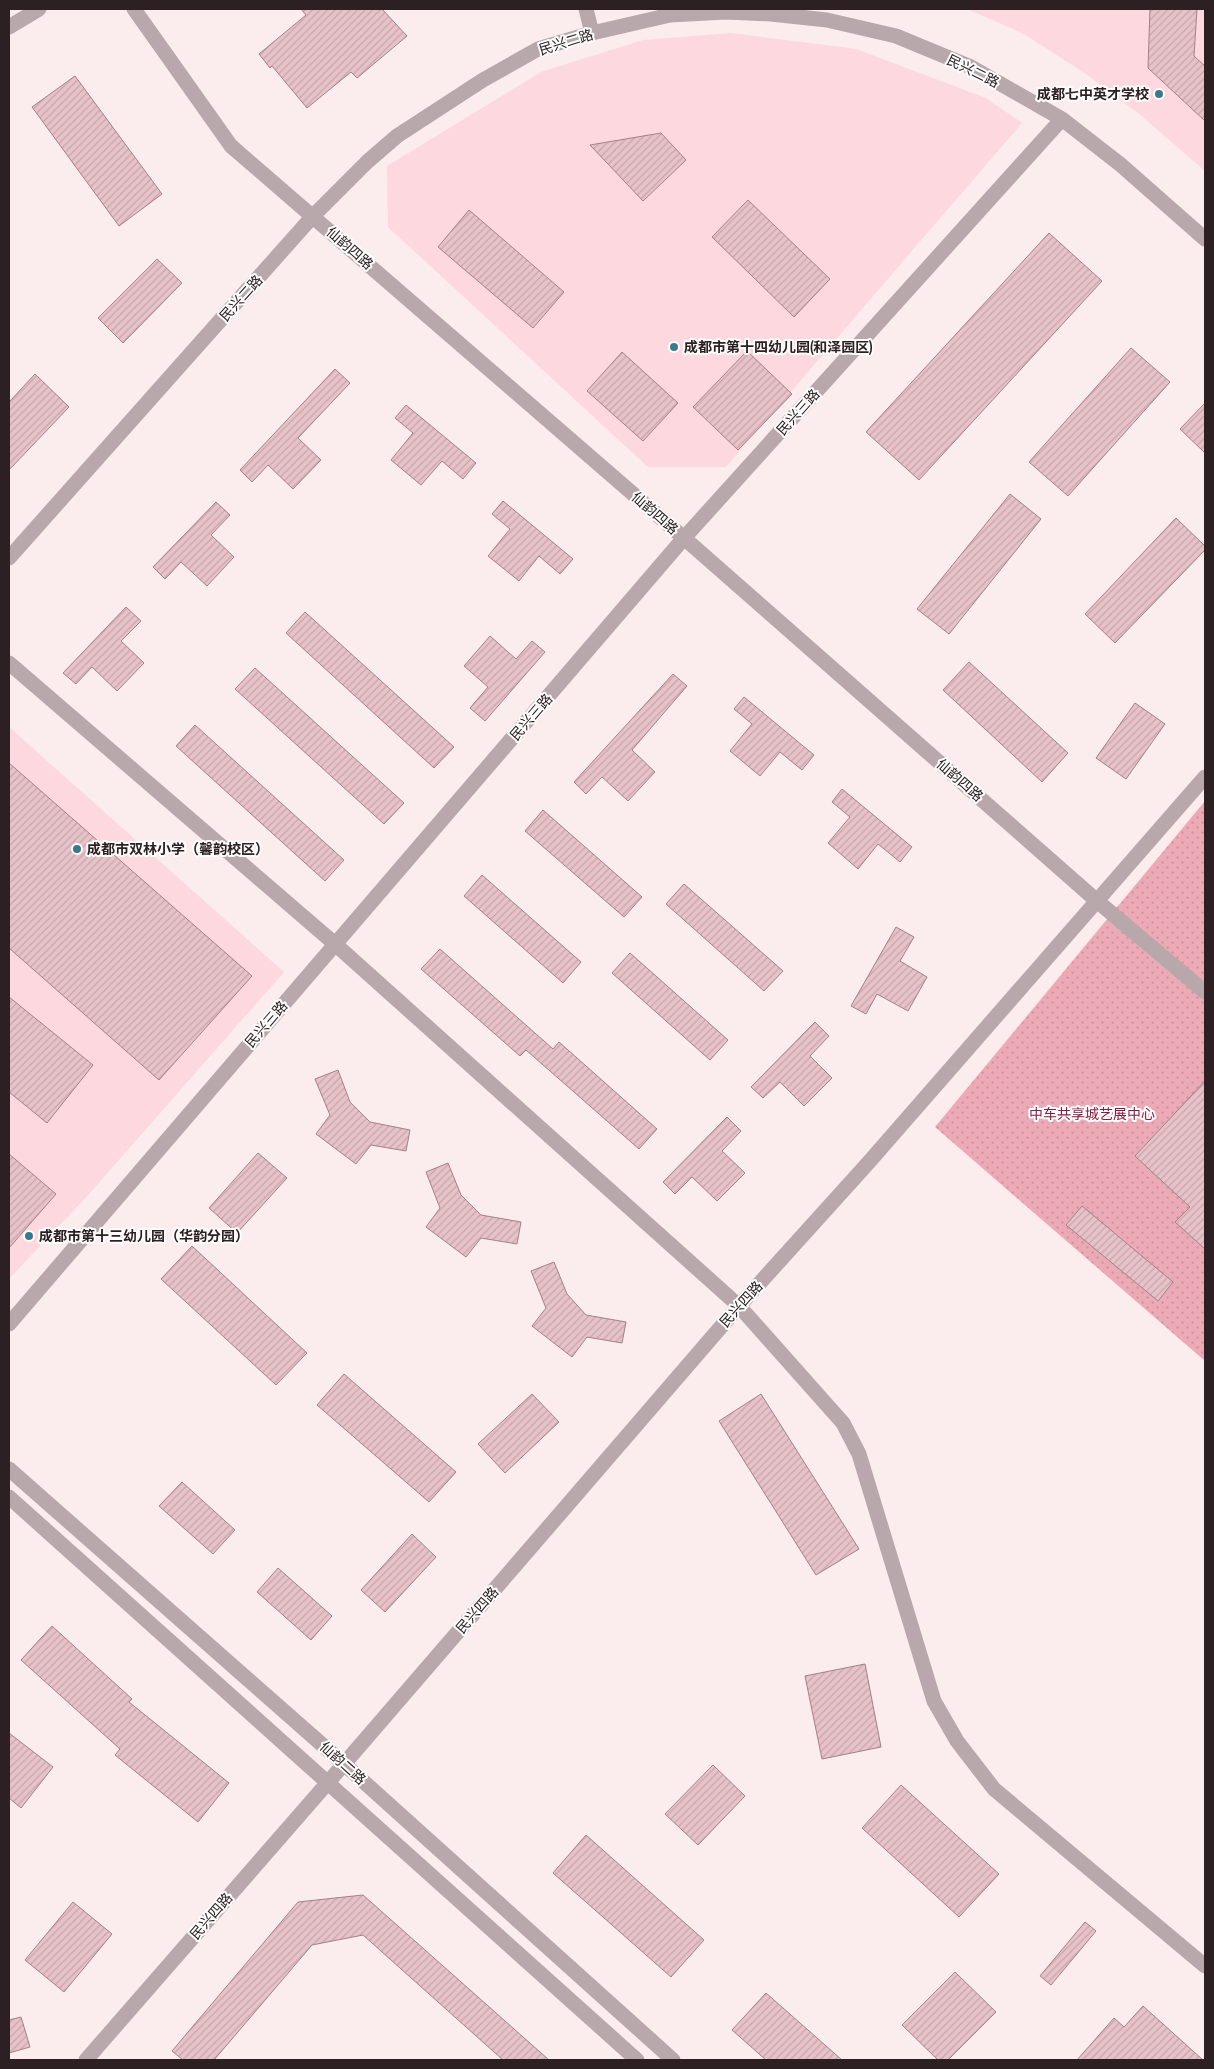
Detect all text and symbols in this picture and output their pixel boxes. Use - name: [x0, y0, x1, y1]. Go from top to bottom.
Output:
- street label: 民兴二路: [537, 26, 595, 58]
- street label: 民兴二路: [944, 52, 1002, 90]
- place label: 成都七中英才学校: [1037, 86, 1149, 102]
- marker: 成都七中英才学校: [1153, 88, 1165, 100]
- street label: 仙韵四路: [324, 224, 376, 272]
- street label: 民兴二路: [216, 272, 266, 324]
- place label: 成都市第十四幼儿园(和泽园区): [684, 339, 873, 355]
- marker: 成都市第十四幼儿园(和泽园区): [668, 341, 680, 353]
- street label: 民兴三路: [773, 386, 823, 438]
- street label: 仙韵四路: [629, 489, 681, 537]
- street label: 民兴三路: [507, 691, 555, 743]
- street label: 仙韵四路: [934, 756, 986, 804]
- place label: 成都市双林小学（馨韵校区）: [87, 841, 269, 857]
- marker: 成都市双林小学（馨韵校区）: [71, 843, 83, 855]
- street label: 民兴三路: [242, 998, 290, 1050]
- park label: 中车共享城艺展中心: [1029, 1106, 1155, 1122]
- place label: 成都市第十三幼儿园（华韵分园）: [39, 1228, 249, 1244]
- marker: 成都市第十三幼儿园（华韵分园）: [23, 1230, 35, 1242]
- street label: 民兴四路: [716, 1278, 766, 1330]
- street label: 民兴四路: [453, 1584, 501, 1636]
- street label: 仙韵二路: [317, 1738, 369, 1788]
- street label: 民兴四路: [187, 1890, 235, 1942]

